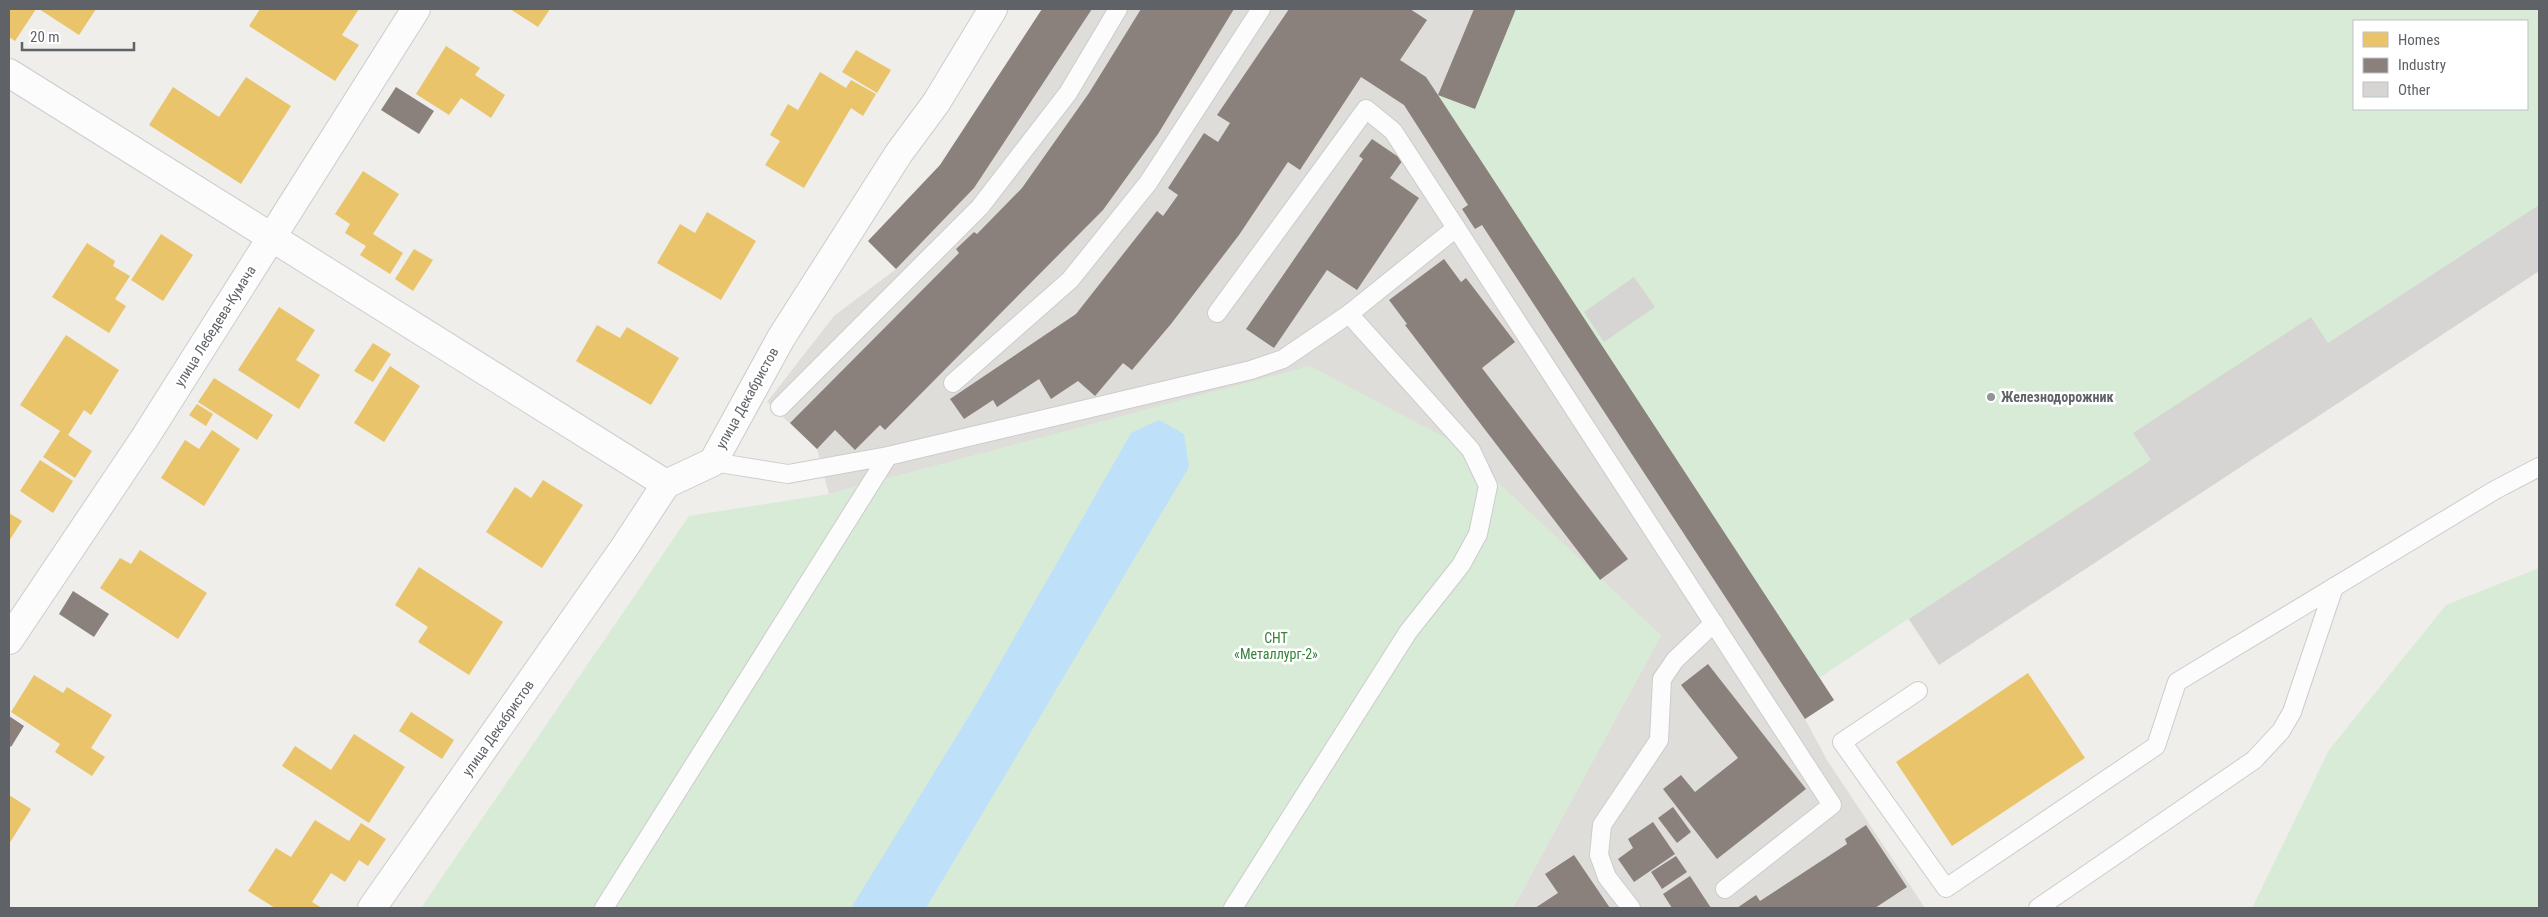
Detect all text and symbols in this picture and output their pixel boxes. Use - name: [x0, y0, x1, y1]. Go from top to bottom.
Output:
- scale bar: [22, 20, 135, 52]
- legend: [2353, 20, 2528, 110]
- text: 20 m: [30, 28, 60, 46]
- text: Homes: [2398, 31, 2440, 49]
- text: Industry: [2398, 56, 2446, 74]
- text: Other: [2398, 81, 2431, 99]
- street label: улица Лебедева-Кумача: [171, 263, 259, 389]
- street label: улица Декабристов: [713, 345, 781, 451]
- place label: Железнодорожник: [2001, 389, 2114, 405]
- marker: Железнодорожник: [1985, 391, 1997, 403]
- park label: СНТ «Металлург-2»: [1234, 630, 1318, 662]
- street label: улица Декабристов: [459, 677, 537, 779]

